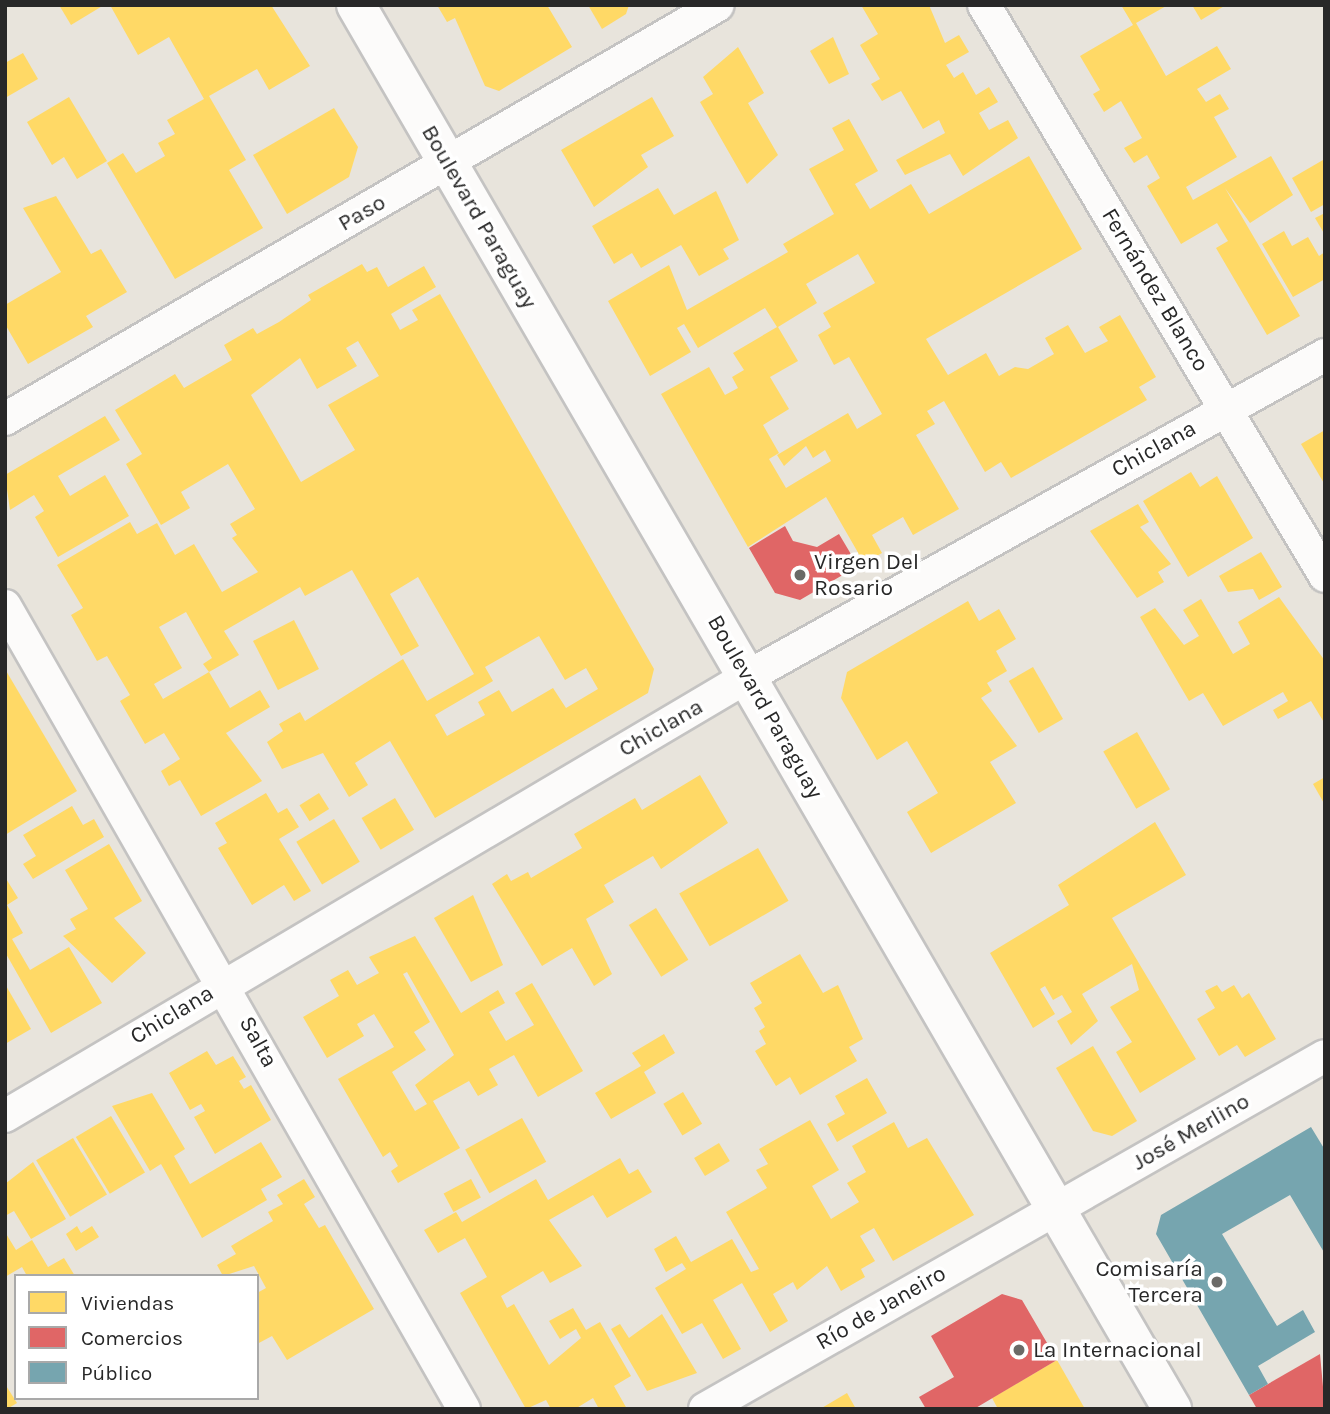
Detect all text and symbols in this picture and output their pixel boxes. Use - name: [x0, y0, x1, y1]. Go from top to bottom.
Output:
- street label: Boulevard Paraguay: [415, 120, 543, 314]
- street label: Paso: [333, 189, 391, 237]
- street label: Fernández Blanco: [1095, 203, 1215, 377]
- street label: Chiclana: [1107, 415, 1201, 483]
- place label: Virgen Del Rosario: [814, 548, 919, 602]
- marker: Virgen Del Rosario: [792, 567, 808, 583]
- street label: Boulevard Paraguay: [701, 610, 829, 804]
- street label: Chiclana: [614, 693, 708, 763]
- street label: Chiclana: [125, 979, 219, 1051]
- street label: Salta: [233, 1012, 283, 1072]
- street label: José Merlino: [1128, 1087, 1254, 1177]
- place label: Comisaría Tercera: [1095, 1255, 1203, 1309]
- street label: Río de Janeiro: [811, 1260, 951, 1356]
- legend: [14, 1274, 259, 1400]
- marker: Comisaría Tercera: [1209, 1274, 1225, 1290]
- text: Viviendas: [81, 1291, 174, 1315]
- text: Comercios: [81, 1326, 183, 1350]
- place label: La Internacional: [1033, 1336, 1202, 1364]
- marker: La Internacional: [1011, 1342, 1027, 1358]
- text: Público: [81, 1361, 152, 1385]

